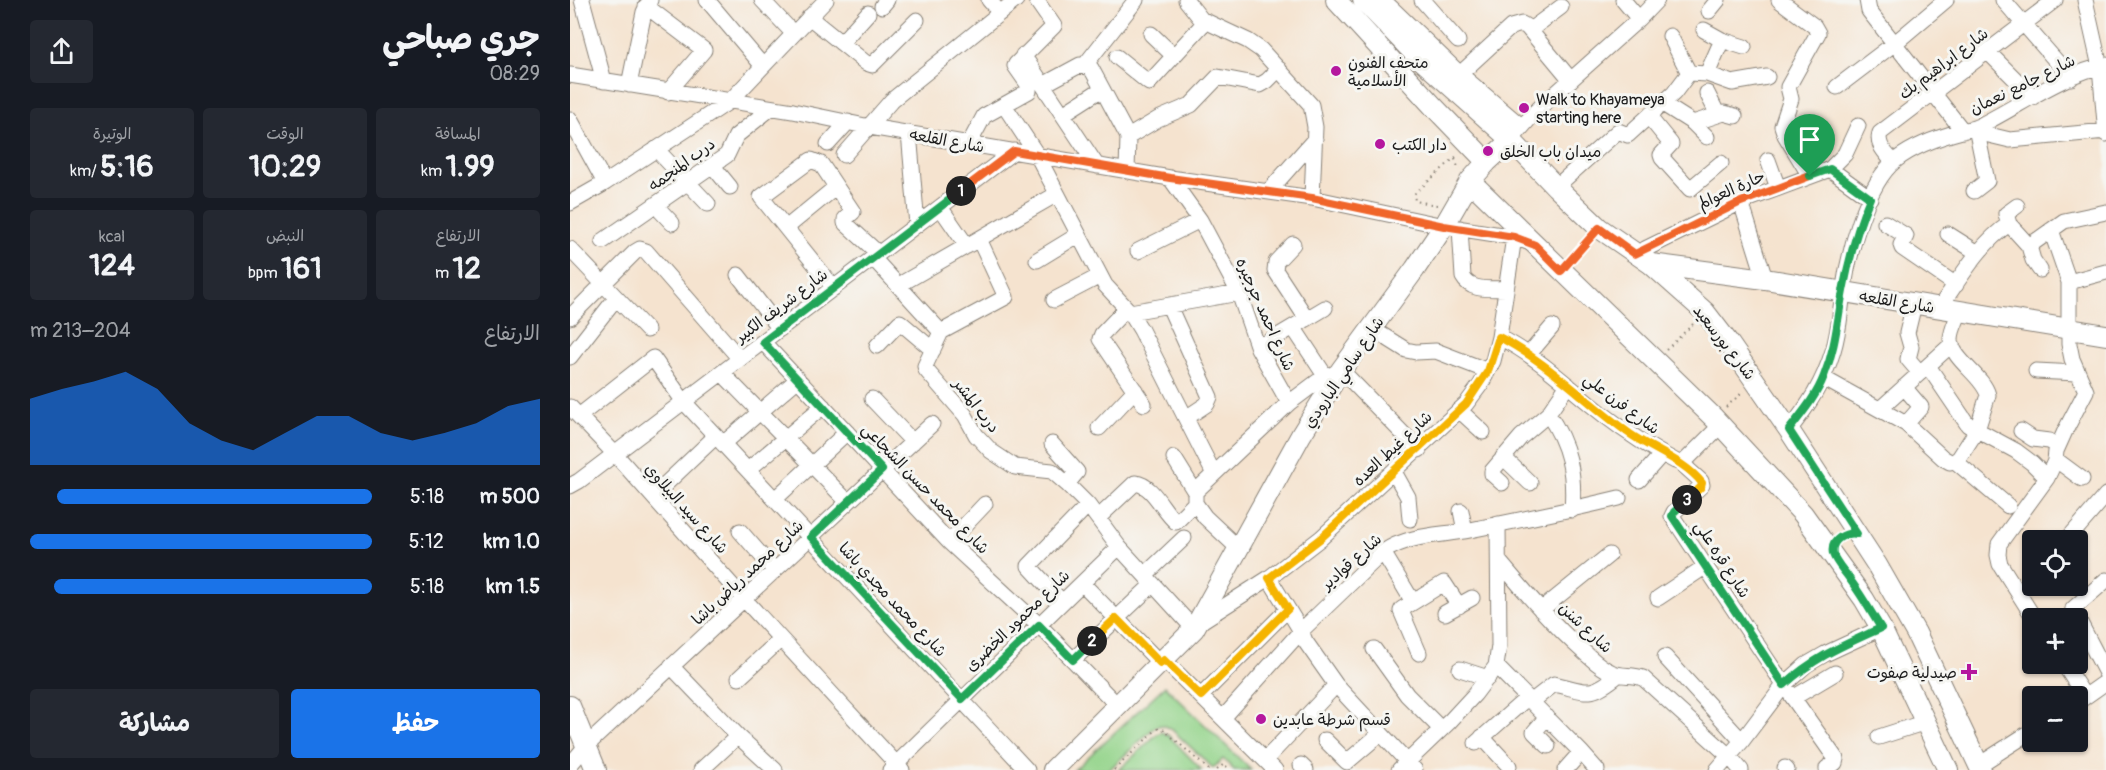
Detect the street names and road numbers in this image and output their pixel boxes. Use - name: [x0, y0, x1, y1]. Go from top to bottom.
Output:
- street label: شارع ابراهيم بك: [1895, 24, 1994, 106]
- street label: شارع جامع نعمان: [1966, 51, 2079, 120]
- street label: شارع القلعه: [908, 125, 986, 158]
- street label: درب المنجمه: [644, 134, 719, 196]
- street label: حارة العوالم: [1695, 166, 1769, 215]
- street label: شارع احمد جرجيره: [1230, 255, 1299, 375]
- street label: شارع شريف الكبير: [730, 265, 832, 349]
- street label: شارع القلعه: [1858, 286, 1936, 319]
- street label: شارع بورسعيد: [1688, 301, 1760, 385]
- street label: شارع سامي البارودي: [1299, 313, 1392, 434]
- street label: شارع فرن علي: [1577, 369, 1663, 442]
- street label: درب المشر: [947, 373, 1004, 437]
- street label: شارع غيط العده: [1349, 407, 1437, 491]
- street label: شارع محمد حسن الشجاعي: [855, 419, 993, 561]
- street label: شارع سيد البيلاوي: [640, 459, 732, 559]
- street label: شارع محمد رياض باشا: [688, 516, 808, 630]
- street label: شارع قره علي: [1687, 517, 1754, 604]
- street label: شارع قوادير: [1316, 529, 1387, 596]
- street label: شارع محمد مجدي باشا: [833, 538, 951, 662]
- street label: شارع محمود الخضرى: [961, 566, 1075, 677]
- street label: شارع شنن: [1554, 598, 1616, 658]

